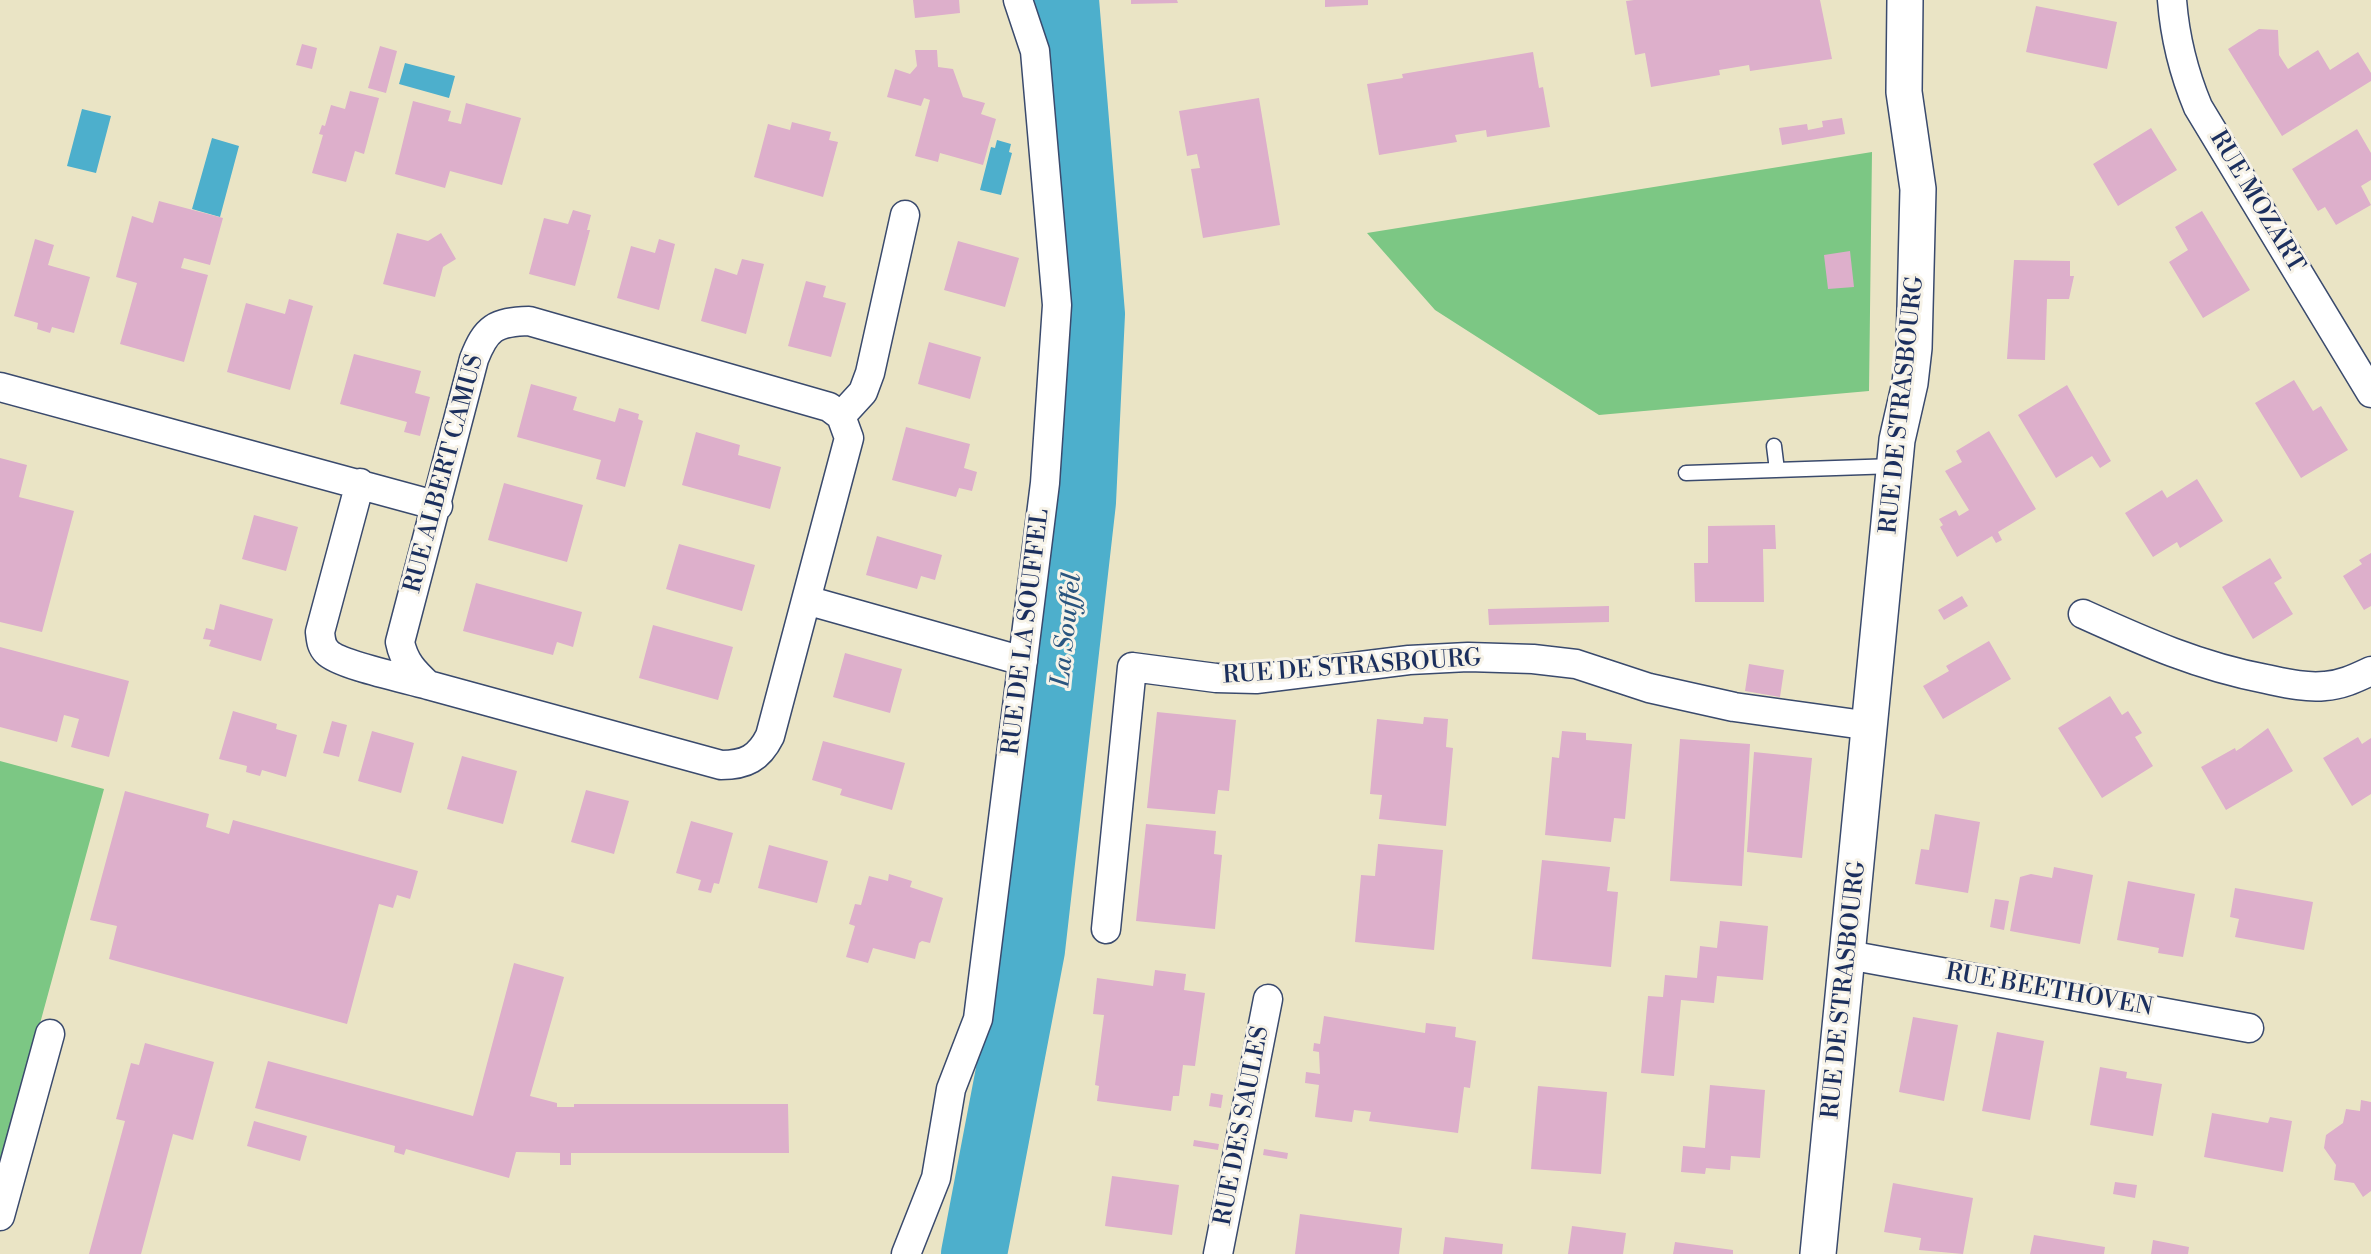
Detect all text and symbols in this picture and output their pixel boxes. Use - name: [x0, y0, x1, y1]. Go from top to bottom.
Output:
- street label: RUE MOZART: [2202, 126, 2310, 278]
- street label: RUE DE STRASBOURG: [1875, 274, 1931, 536]
- street label: RUE ALBERT CAMUS: [399, 352, 491, 596]
- street label: RUE DE LA SOUFFEL: [998, 507, 1056, 757]
- water label: La Souffel: [1047, 572, 1089, 688]
- street label: RUE DE STRASBOURG: [1222, 645, 1482, 691]
- street label: RUE DE STRASBOURG: [1817, 859, 1873, 1121]
- street label: RUE BEETHOVEN: [1943, 959, 2155, 1023]
- street label: RUE DES SAULES: [1210, 1024, 1276, 1228]

